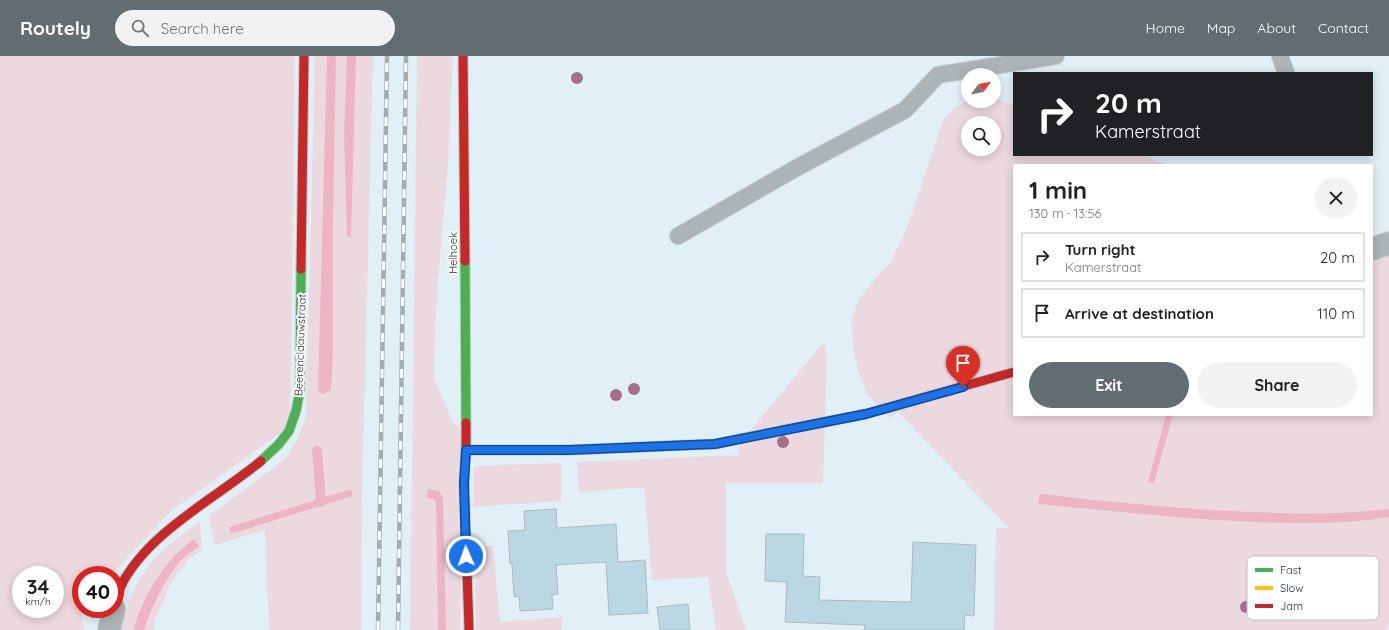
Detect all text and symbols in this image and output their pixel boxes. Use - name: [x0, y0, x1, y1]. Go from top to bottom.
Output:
- search box: [115, 10, 395, 46]
- text: Routely: [20, 16, 91, 40]
- icon: search: [129, 17, 151, 39]
- text: Search here: [161, 19, 244, 38]
- text: Home: [1146, 19, 1185, 37]
- text: Map: [1207, 19, 1235, 37]
- text: About: [1257, 19, 1296, 37]
- text: Contact: [1318, 19, 1369, 37]
- north arrow: [961, 68, 1001, 108]
- map controls: [961, 68, 1001, 156]
- text: 20 m: [1095, 85, 1162, 120]
- icon: right: [1029, 88, 1081, 140]
- button: search: [961, 116, 1001, 156]
- text: Kamerstraat: [1095, 120, 1201, 143]
- text: 1 min: [1029, 175, 1087, 205]
- button: close: [1315, 177, 1357, 219]
- text: 130 m · 13:56: [1029, 205, 1102, 221]
- street label: Helhoek: [446, 232, 460, 274]
- text: Turn right: [1065, 240, 1136, 259]
- icon: right: [1031, 246, 1053, 268]
- text: 20 m: [1320, 248, 1355, 267]
- text: Kamerstraat: [1065, 259, 1142, 275]
- street label: Beerenclaauwstraat: [291, 293, 309, 396]
- icon: arrive: [1031, 302, 1053, 324]
- text: Arrive at destination: [1065, 304, 1214, 323]
- text: 110 m: [1317, 304, 1355, 323]
- pin: [946, 346, 980, 387]
- icon: arrive: [952, 352, 974, 374]
- button: Exit: [1029, 362, 1189, 408]
- button: Share: [1197, 362, 1357, 408]
- position arrow: [445, 535, 487, 577]
- legend: [1247, 556, 1379, 620]
- text: Fast: [1280, 563, 1302, 577]
- speed limit sign: 40: [72, 566, 124, 618]
- text: 34: [27, 574, 49, 599]
- text: Slow: [1280, 581, 1304, 595]
- text: km/h: [25, 595, 51, 608]
- text: Jam: [1280, 599, 1303, 613]

